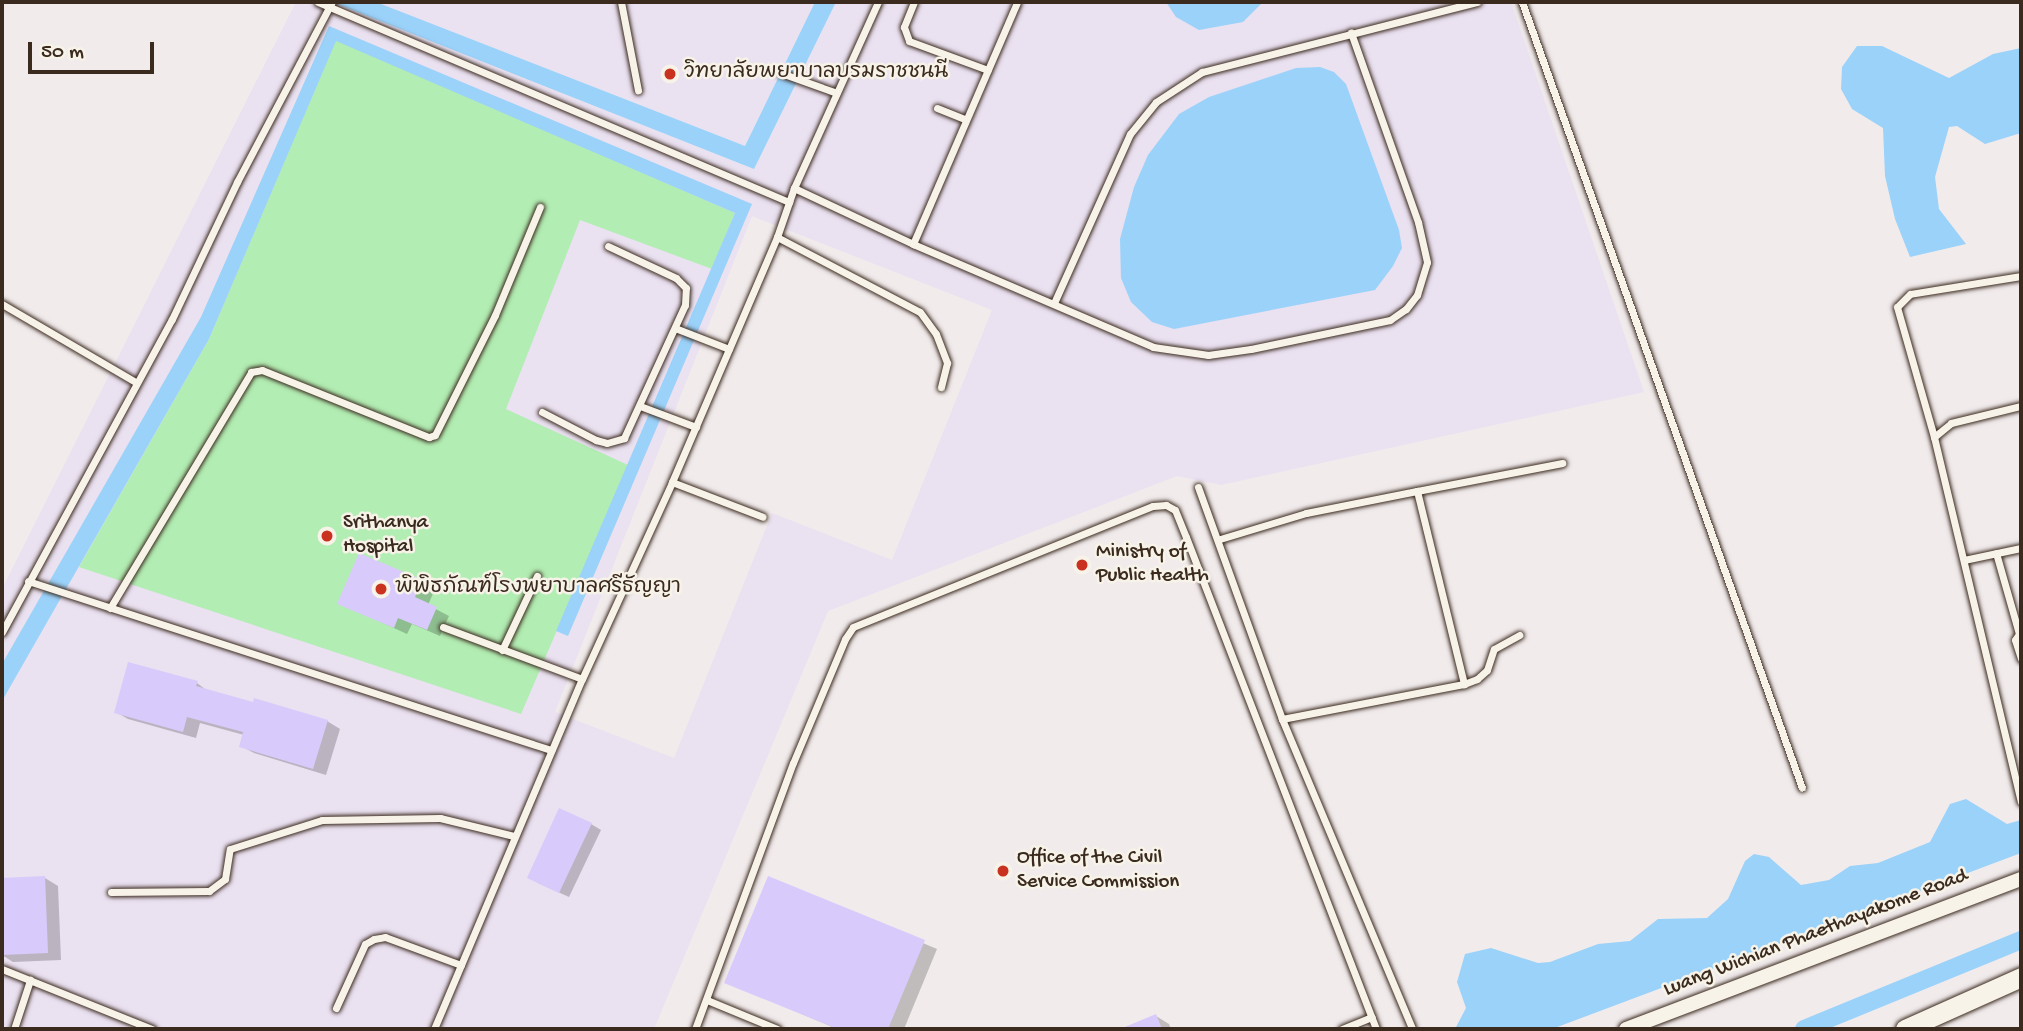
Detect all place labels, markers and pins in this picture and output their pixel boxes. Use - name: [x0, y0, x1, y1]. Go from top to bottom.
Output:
- place label: วิทยาลัยพยาบาลบรมราชชนนี: [684, 61, 948, 87]
- marker: วิทยาลัยพยาบาลบรมราชชนนี: [662, 66, 678, 82]
- place label: Srithanya Hospital: [343, 511, 428, 561]
- marker: Srithanya Hospital: [317, 526, 337, 546]
- place label: Ministry of Public Health: [1096, 540, 1209, 590]
- marker: Ministry of Public Health: [1074, 557, 1090, 573]
- place label: พิพิธภัณฑ์โรงพยาบาลศรีธัญญา: [395, 576, 681, 602]
- marker: พิพิธภัณฑ์โรงพยาบาลศรีธัญญา: [373, 581, 389, 597]
- place label: Office of the Civil Service Commission: [1017, 846, 1179, 896]
- marker: Office of the Civil Service Commission: [995, 863, 1011, 879]

